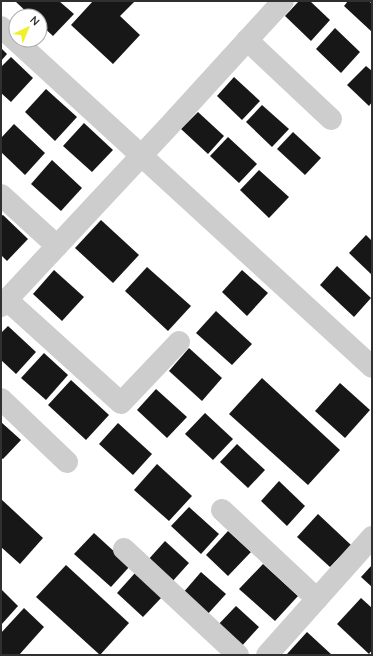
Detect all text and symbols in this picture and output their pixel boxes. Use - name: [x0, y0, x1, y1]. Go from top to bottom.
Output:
- north arrow: [8, 8, 48, 48]
- text: N: [27, 13, 43, 29]

